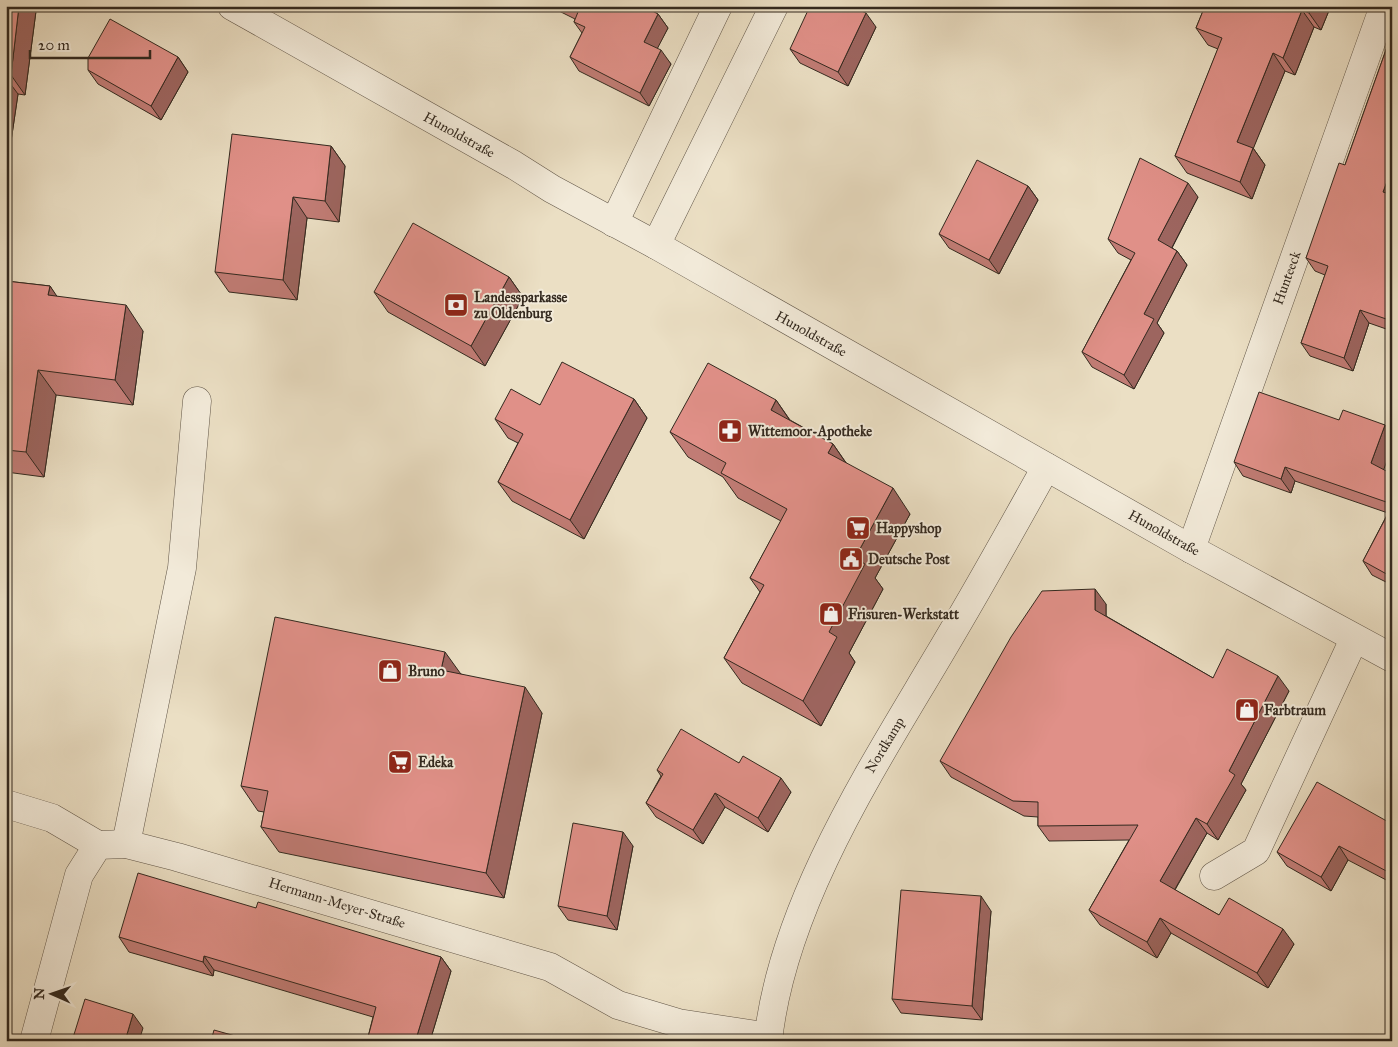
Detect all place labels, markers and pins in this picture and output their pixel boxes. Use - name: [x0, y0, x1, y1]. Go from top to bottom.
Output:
- place label: Landessparkasse zu Oldenburg: [474, 289, 568, 323]
- bank icon: Landessparkasse zu Oldenburg: [443, 292, 469, 318]
- pharmacy icon: Wittemoor-Apotheke: [717, 418, 743, 444]
- place label: Wittemoor-Apotheke: [748, 423, 872, 441]
- supermarket icon: Happyshop: [845, 515, 871, 541]
- place label: Happyshop: [876, 520, 942, 538]
- public building icon: Deutsche Post: [838, 546, 864, 572]
- place label: Deutsche Post: [868, 551, 950, 568]
- shop icon: Frisuren-Werkstatt: [818, 601, 844, 627]
- place label: Frisuren-Werkstatt: [848, 606, 959, 623]
- shop icon: Bruno: [377, 658, 403, 684]
- place label: Bruno: [408, 663, 445, 680]
- shop icon: Farbtraum: [1234, 697, 1260, 723]
- place label: Farbtraum: [1264, 702, 1326, 719]
- supermarket icon: Edeka: [387, 749, 413, 775]
- place label: Edeka: [418, 754, 454, 771]

